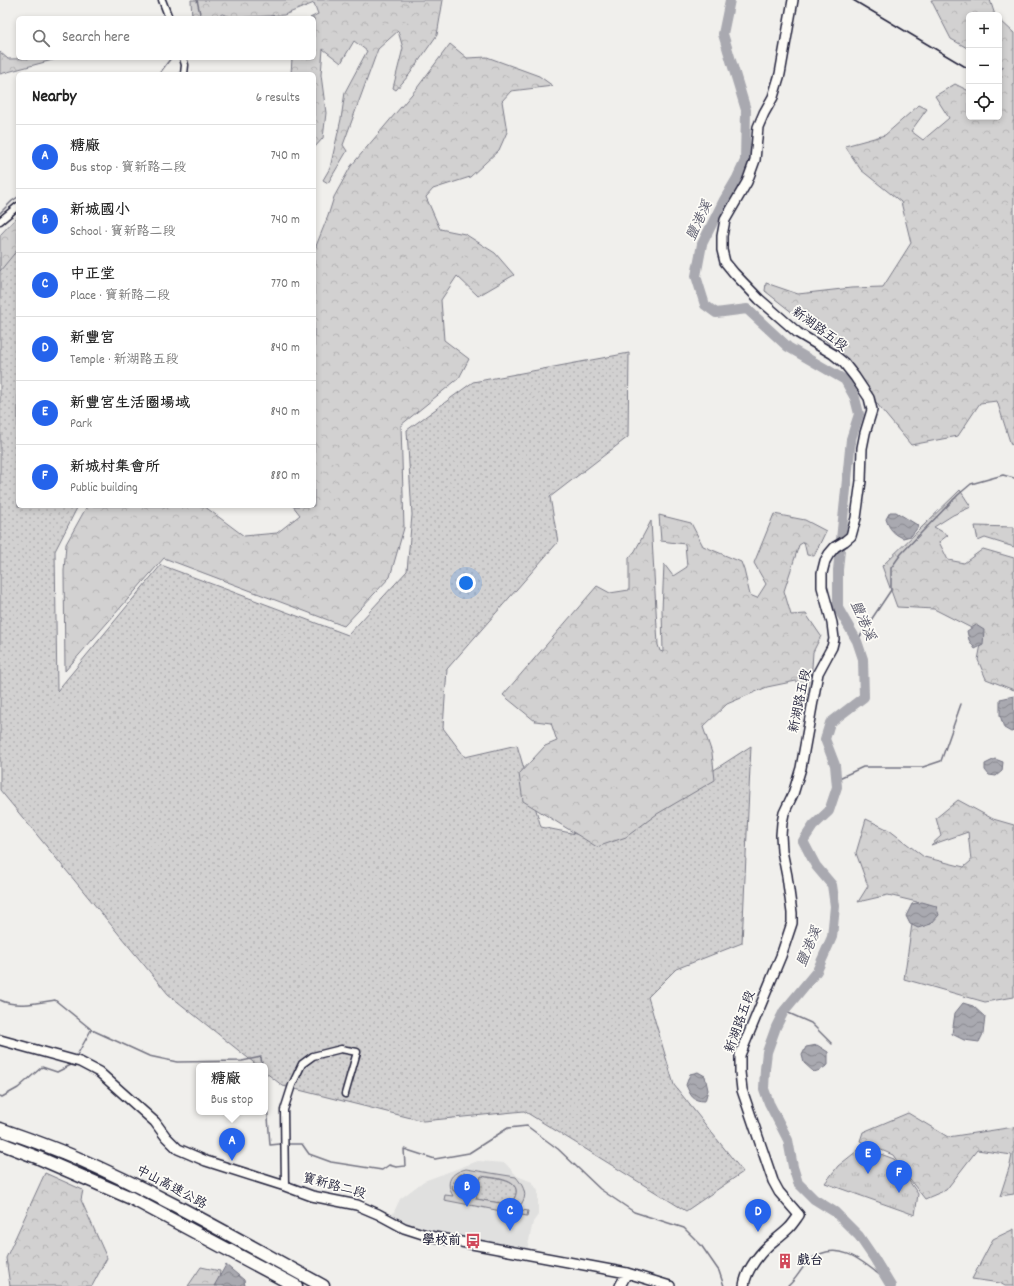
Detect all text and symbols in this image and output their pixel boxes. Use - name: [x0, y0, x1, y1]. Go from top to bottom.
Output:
- map controls: [966, 12, 1002, 120]
- button: +: [966, 12, 1002, 48]
- search box: [16, 16, 316, 60]
- icon: search: [30, 27, 52, 49]
- text: Search here: [62, 27, 130, 49]
- button: −: [966, 48, 1002, 84]
- button: locate: [966, 84, 1002, 120]
- text: Nearby: [32, 86, 76, 110]
- text: 6 results: [256, 89, 300, 108]
- text: 糖廠: [70, 136, 100, 158]
- text: A: [41, 147, 49, 166]
- text: 740 m: [271, 147, 300, 166]
- text: Bus stop · 寶新路二段: [70, 159, 186, 178]
- water label: 鹽港溪: [682, 197, 718, 244]
- text: 新城國小: [70, 200, 130, 222]
- text: B: [42, 211, 48, 230]
- text: 740 m: [271, 211, 300, 230]
- text: School · 寶新路二段: [70, 223, 176, 242]
- text: 中正堂: [70, 264, 115, 286]
- text: C: [42, 275, 48, 294]
- text: 770 m: [271, 275, 300, 294]
- text: Place · 寶新路二段: [70, 287, 170, 306]
- street label: 新湖路五段: [787, 303, 851, 357]
- text: 新豐宮: [70, 328, 115, 350]
- text: D: [42, 339, 48, 358]
- text: 840 m: [270, 339, 300, 358]
- text: Temple · 新湖路五段: [70, 351, 179, 370]
- text: 新豐宮生活圈場域: [70, 393, 190, 415]
- text: E: [42, 403, 48, 422]
- text: 840 m: [270, 403, 300, 422]
- text: Park: [70, 415, 92, 434]
- text: 新城村集會所: [70, 457, 160, 479]
- text: F: [42, 467, 48, 486]
- text: 880 m: [271, 467, 300, 486]
- text: Public building: [70, 479, 138, 498]
- your location: [456, 573, 476, 593]
- water label: 鹽港溪: [844, 598, 880, 645]
- street label: 新湖路五段: [785, 667, 817, 735]
- water label: 鹽港溪: [793, 923, 828, 970]
- street label: 新湖路五段: [721, 988, 761, 1056]
- popup: [196, 1063, 268, 1115]
- text: 糖廠: [211, 1069, 241, 1091]
- text: Bus stop: [211, 1091, 253, 1110]
- pin: A: [219, 1128, 245, 1161]
- pin: E: [855, 1141, 881, 1174]
- pin: F: [886, 1160, 912, 1193]
- street label: 中山高速公路: [132, 1161, 210, 1215]
- street label: 寶新路二段: [300, 1169, 368, 1205]
- pin: B: [454, 1174, 480, 1207]
- pin: C: [497, 1198, 523, 1231]
- pin: D: [745, 1199, 771, 1232]
- place label: 學校前: [422, 1232, 461, 1251]
- bus stop icon: 學校前: [464, 1232, 482, 1250]
- building icon: 戲台: [776, 1252, 794, 1270]
- place label: 戲台: [797, 1252, 823, 1271]

